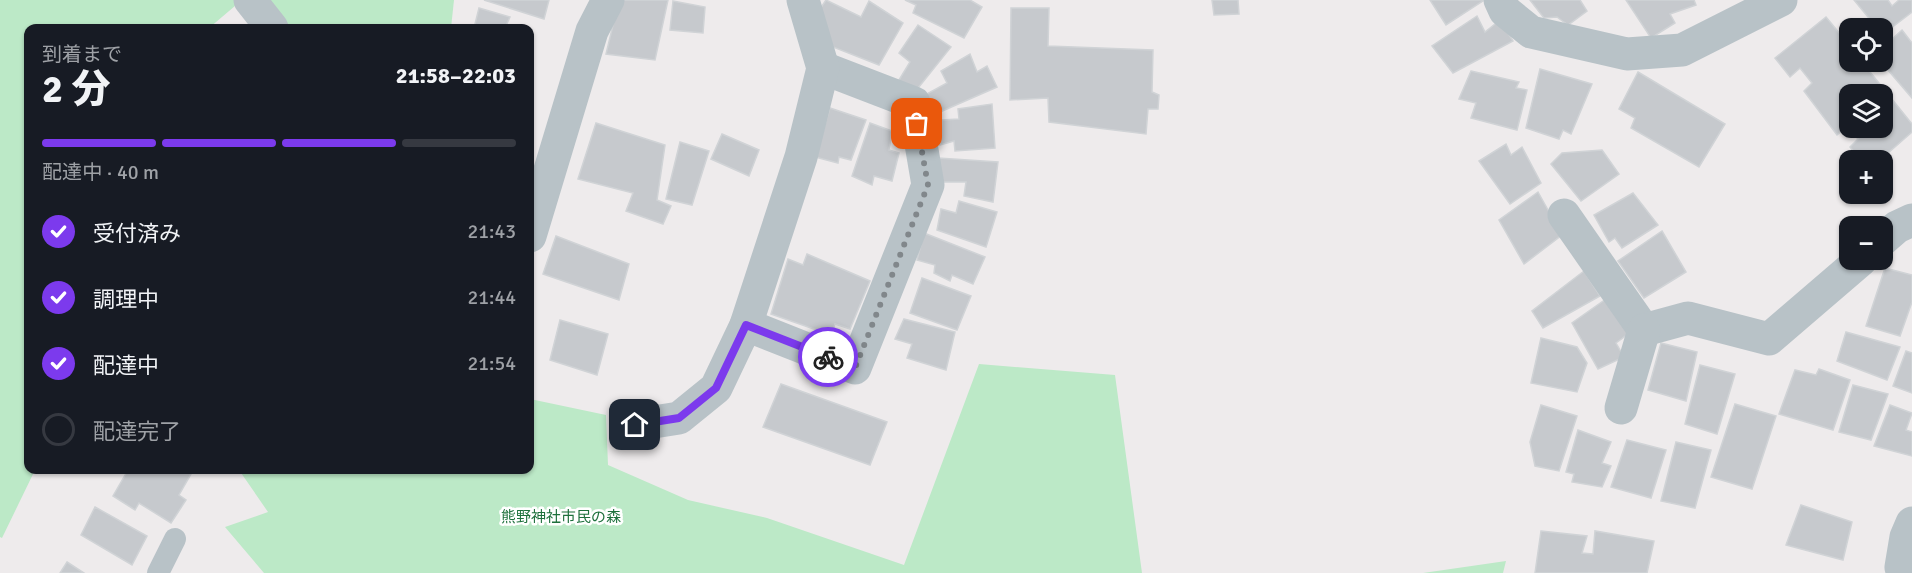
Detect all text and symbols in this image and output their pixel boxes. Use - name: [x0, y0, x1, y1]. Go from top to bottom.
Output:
- map controls: [1839, 18, 1893, 270]
- button: locate: [1839, 18, 1893, 72]
- text: 到着まで: [42, 42, 122, 67]
- text: 21:58–22:03: [396, 62, 516, 89]
- text: 2 分: [42, 65, 111, 113]
- button: layers: [1839, 84, 1893, 138]
- pin: [891, 98, 942, 149]
- icon: bag: [900, 107, 933, 140]
- button: +: [1839, 150, 1893, 204]
- text: 配達中 · 40 m: [42, 160, 159, 185]
- icon: check: [42, 215, 75, 248]
- button: −: [1839, 216, 1893, 270]
- text: 21:43: [467, 219, 516, 244]
- text: 受付済み: [93, 220, 181, 247]
- icon: check: [42, 281, 75, 314]
- text: 21:44: [467, 285, 516, 310]
- text: 調理中: [93, 286, 159, 313]
- courier: [798, 327, 858, 387]
- icon: bike: [812, 341, 845, 374]
- icon: check: [42, 347, 75, 380]
- text: 21:54: [467, 351, 516, 376]
- text: 配達中: [93, 352, 159, 379]
- pin: [609, 399, 660, 450]
- icon: home: [618, 408, 651, 441]
- text: 配達完了: [93, 418, 181, 445]
- park label: 熊野神社市民の森: [501, 508, 621, 526]

